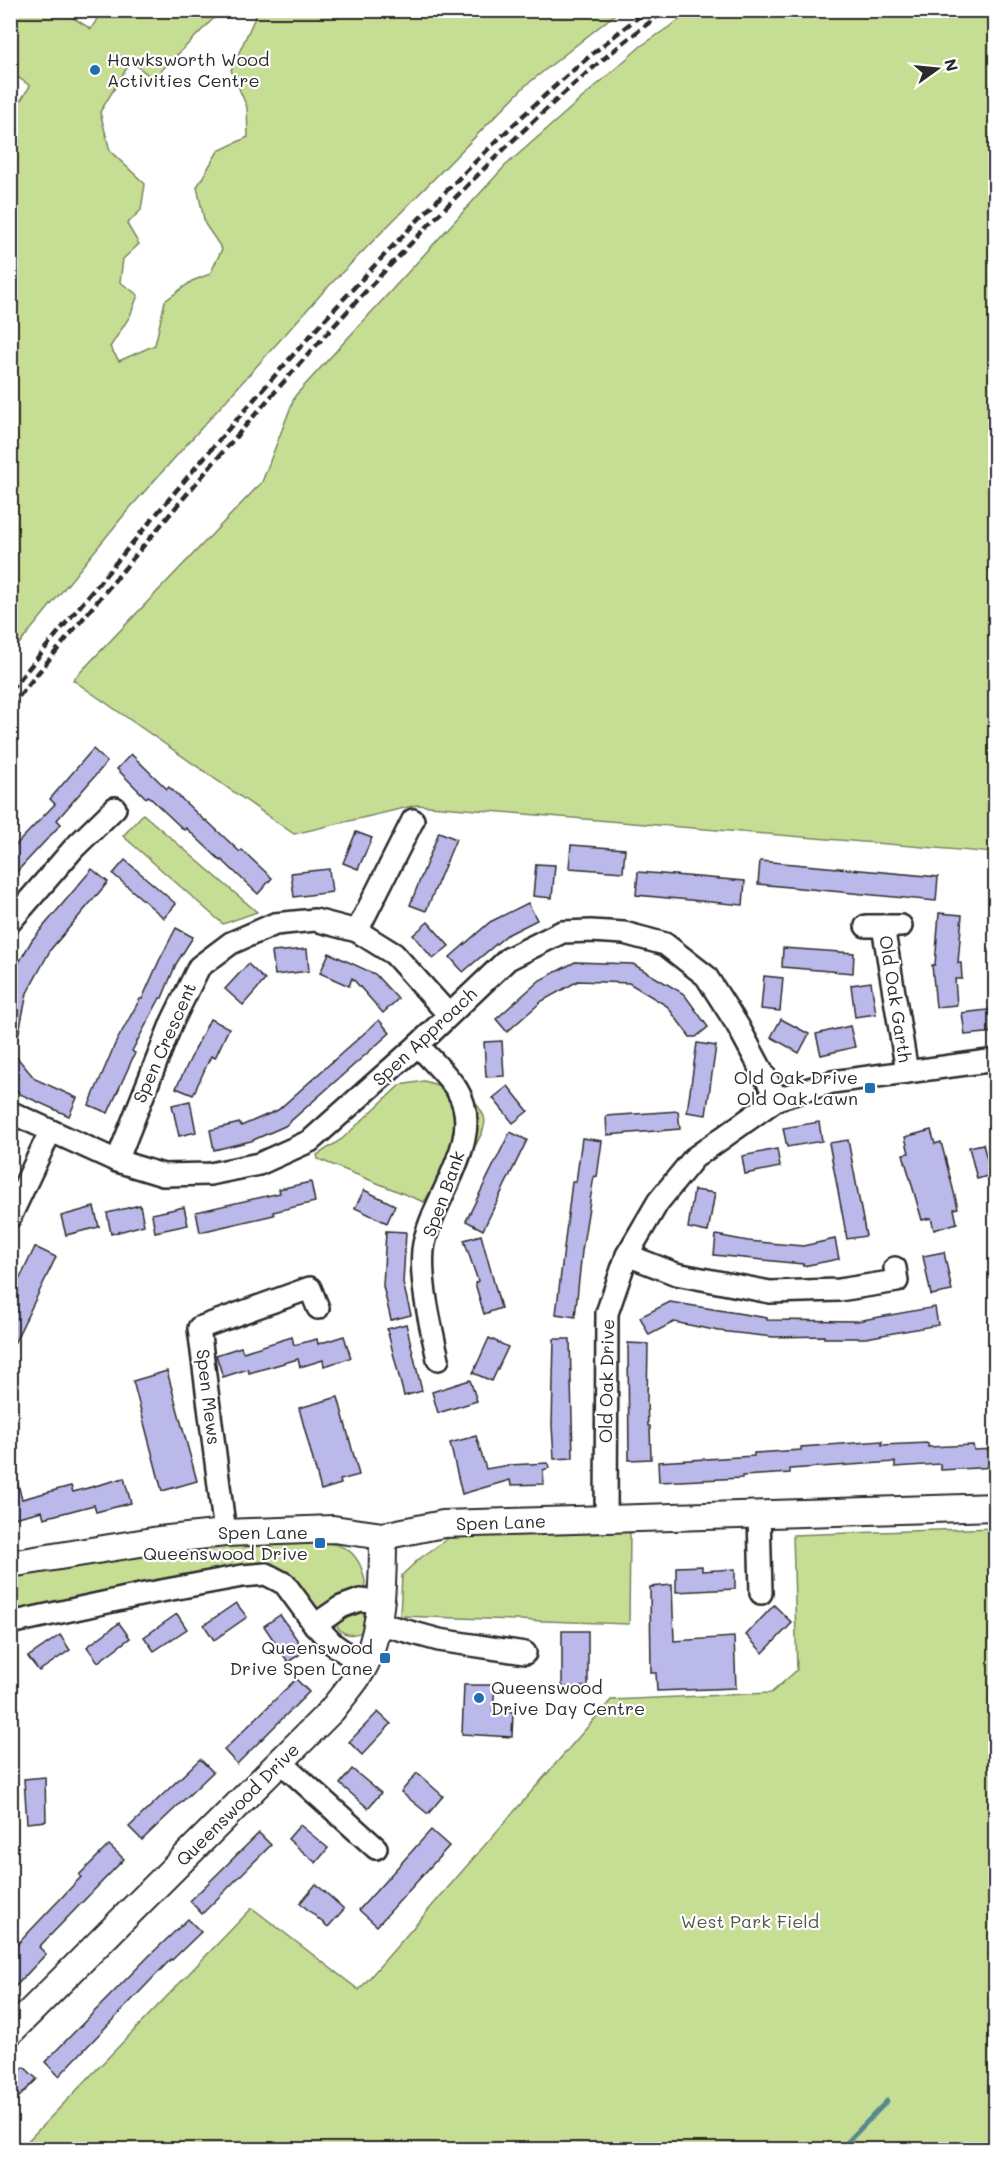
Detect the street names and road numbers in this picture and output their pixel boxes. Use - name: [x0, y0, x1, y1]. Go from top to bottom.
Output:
- street label: Old Oak Garth: [874, 934, 918, 1064]
- street label: Spen Crescent: [127, 979, 201, 1107]
- street label: Spen Approach: [367, 982, 482, 1091]
- street label: Spen Bank: [416, 1147, 470, 1240]
- street label: Old Oak Drive: [593, 1319, 619, 1443]
- street label: Spen Mews: [191, 1348, 227, 1446]
- street label: Spen Lane: [456, 1508, 546, 1536]
- street label: Queenswood Drive: [170, 1737, 304, 1871]

